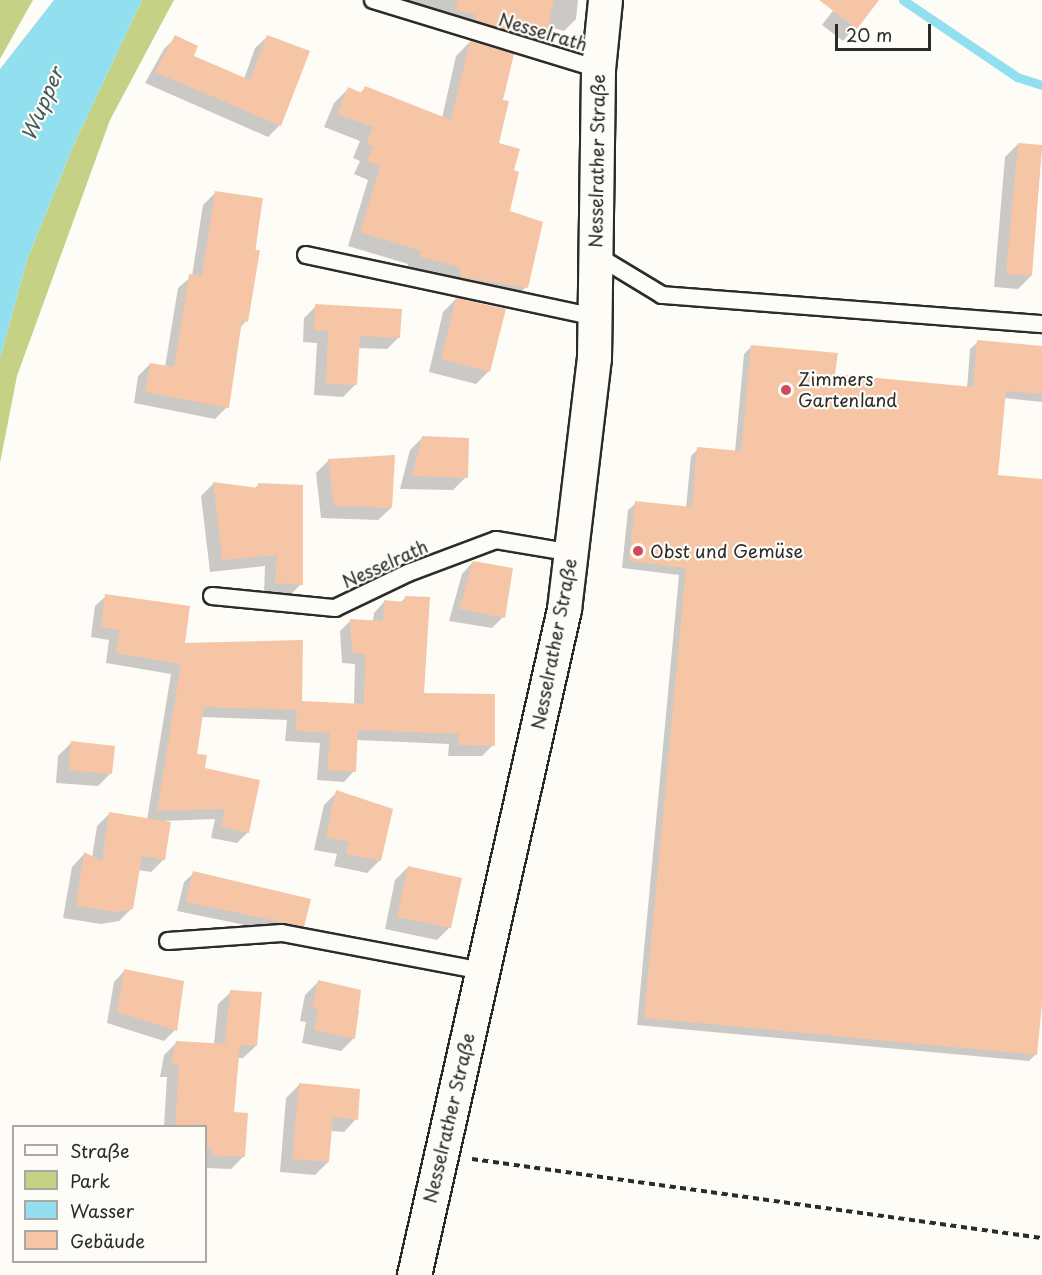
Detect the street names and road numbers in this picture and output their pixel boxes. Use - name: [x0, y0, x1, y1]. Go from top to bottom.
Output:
- street label: Nesselrath: [496, 8, 590, 56]
- street label: Nesselrather Straße: [585, 74, 609, 248]
- street label: Nesselrath: [339, 536, 431, 592]
- street label: Nesselrather Straße: [527, 556, 581, 732]
- street label: Nesselrather Straße: [419, 1031, 479, 1205]

